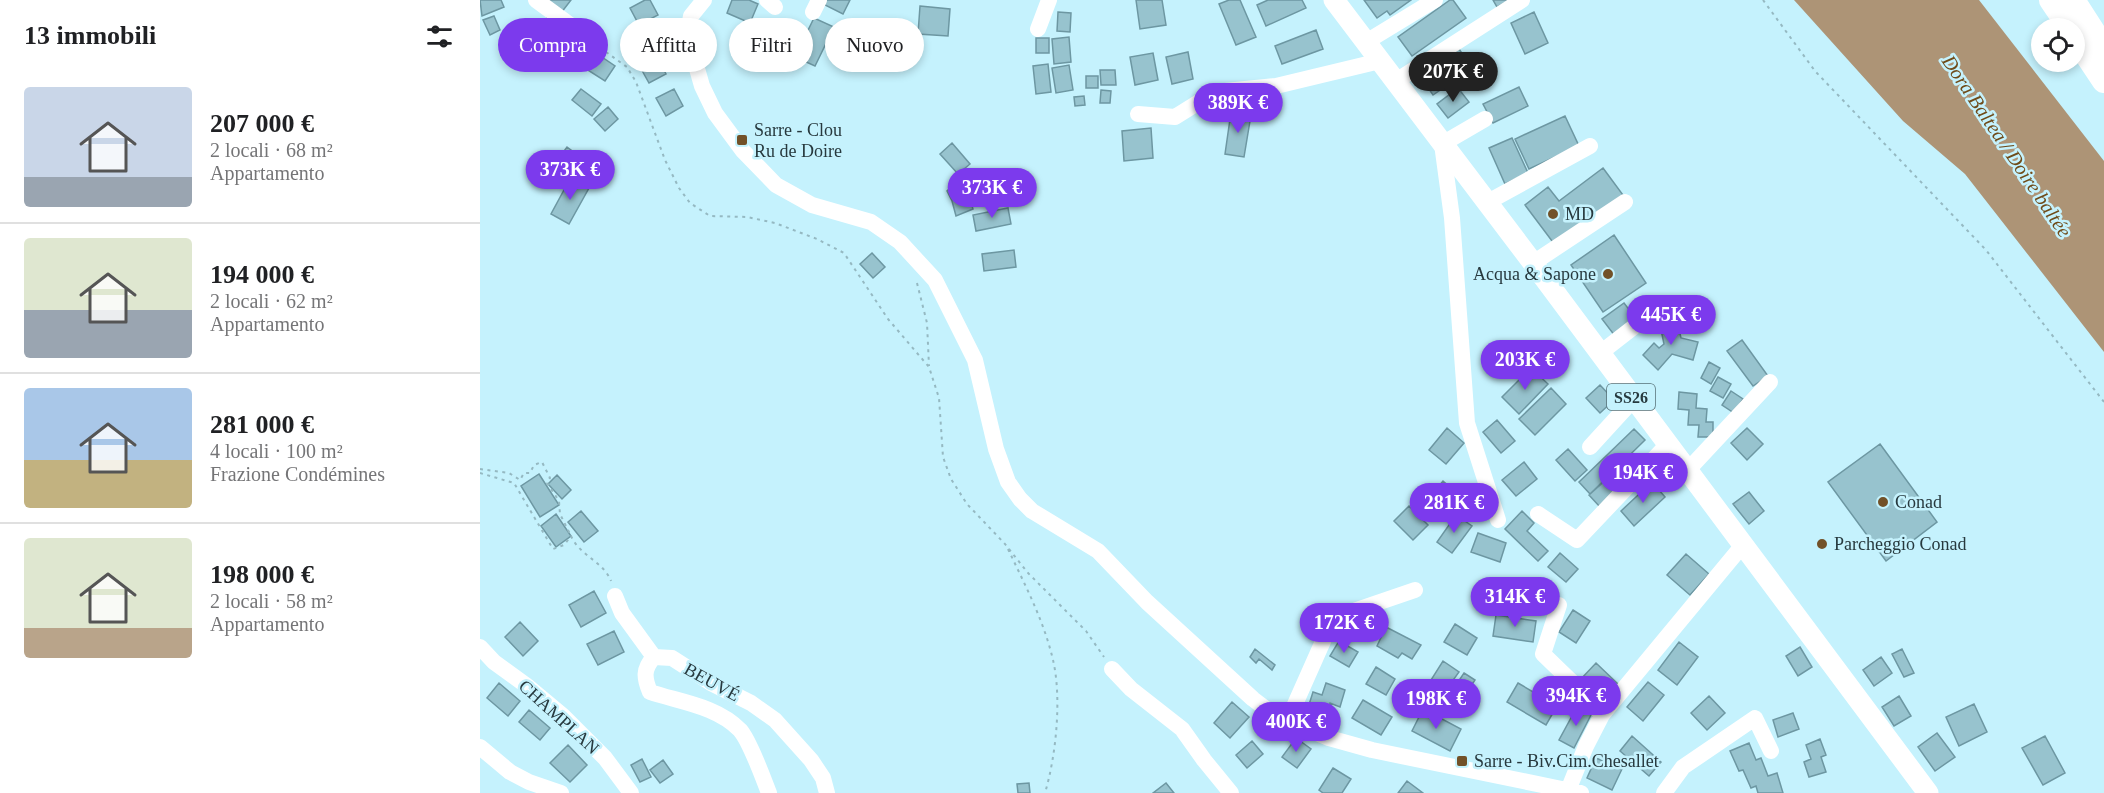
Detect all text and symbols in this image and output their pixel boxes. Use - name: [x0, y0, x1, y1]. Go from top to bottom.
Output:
- chip: Compra: [498, 18, 608, 72]
- chip: Affitta: [620, 18, 717, 72]
- chip: Filtri: [729, 18, 813, 72]
- chip: Nuovo: [825, 18, 924, 72]
- map controls: [2031, 18, 2085, 72]
- button: locate: [2031, 18, 2085, 72]
- icon: filters: [423, 20, 456, 53]
- text: 13 immobili: [24, 21, 156, 50]
- water label: Dora Baltea / Doire baltée: [1937, 50, 2076, 241]
- pin: 207K €: [1404, 52, 1502, 103]
- text: 207K €: [1423, 60, 1483, 82]
- pin: 389K €: [1189, 83, 1287, 134]
- text: 389K €: [1208, 91, 1268, 113]
- text: 207 000 €: [210, 109, 314, 138]
- icon: home: [72, 111, 144, 183]
- place label: Sarre - Clou Ru de Doire: [754, 120, 842, 161]
- marker: Sarre - Clou Ru de Doire: [735, 133, 749, 147]
- text: 2 locali · 68 m²: [210, 139, 333, 161]
- pin: 373K €: [521, 150, 619, 201]
- text: 373K €: [540, 158, 600, 180]
- text: Appartamento: [210, 162, 324, 184]
- pin: 373K €: [943, 168, 1041, 219]
- text: 373K €: [962, 176, 1022, 198]
- place label: MD: [1565, 204, 1594, 224]
- marker: MD: [1546, 207, 1560, 221]
- text: 194 000 €: [210, 260, 314, 289]
- icon: home: [72, 262, 144, 334]
- place label: Acqua & Sapone: [1473, 264, 1596, 284]
- marker: Acqua & Sapone: [1601, 267, 1615, 281]
- text: 2 locali · 62 m²: [210, 290, 333, 312]
- pin: 445K €: [1622, 295, 1720, 346]
- text: 445K €: [1641, 303, 1701, 325]
- text: Appartamento: [210, 313, 324, 335]
- pin: 203K €: [1476, 340, 1574, 391]
- text: 203K €: [1495, 348, 1555, 370]
- road number: SS26: [1607, 384, 1655, 410]
- text: 281 000 €: [210, 410, 314, 439]
- icon: home: [72, 412, 144, 484]
- text: 4 locali · 100 m²: [210, 440, 343, 462]
- pin: 194K €: [1594, 453, 1692, 504]
- text: 194K €: [1613, 461, 1673, 483]
- text: Frazione Condémines: [210, 463, 385, 485]
- pin: 281K €: [1405, 483, 1503, 534]
- text: 281K €: [1424, 491, 1484, 513]
- place label: Conad: [1895, 492, 1942, 512]
- marker: Conad: [1876, 495, 1890, 509]
- place label: Parcheggio Conad: [1834, 534, 1966, 554]
- marker: Parcheggio Conad: [1815, 537, 1829, 551]
- text: 198 000 €: [210, 560, 314, 589]
- icon: home: [72, 562, 144, 634]
- pin: 314K €: [1466, 577, 1564, 628]
- text: 314K €: [1485, 585, 1545, 607]
- text: 2 locali · 58 m²: [210, 590, 333, 612]
- pin: 172K €: [1295, 603, 1393, 654]
- text: 172K €: [1314, 611, 1374, 633]
- text: Appartamento: [210, 613, 324, 635]
- street label: BEUVÉ: [681, 658, 744, 705]
- street label: CHAMPLAN: [515, 676, 603, 758]
- pin: 394K €: [1527, 676, 1625, 727]
- pin: 198K €: [1387, 679, 1485, 730]
- text: 394K €: [1546, 684, 1606, 706]
- text: 198K €: [1406, 687, 1466, 709]
- pin: 400K €: [1247, 702, 1345, 753]
- text: 400K €: [1266, 710, 1326, 732]
- place label: Sarre - Biv.Cim.Chesallet: [1474, 751, 1659, 771]
- marker: Sarre - Biv.Cim.Chesallet: [1455, 754, 1469, 768]

